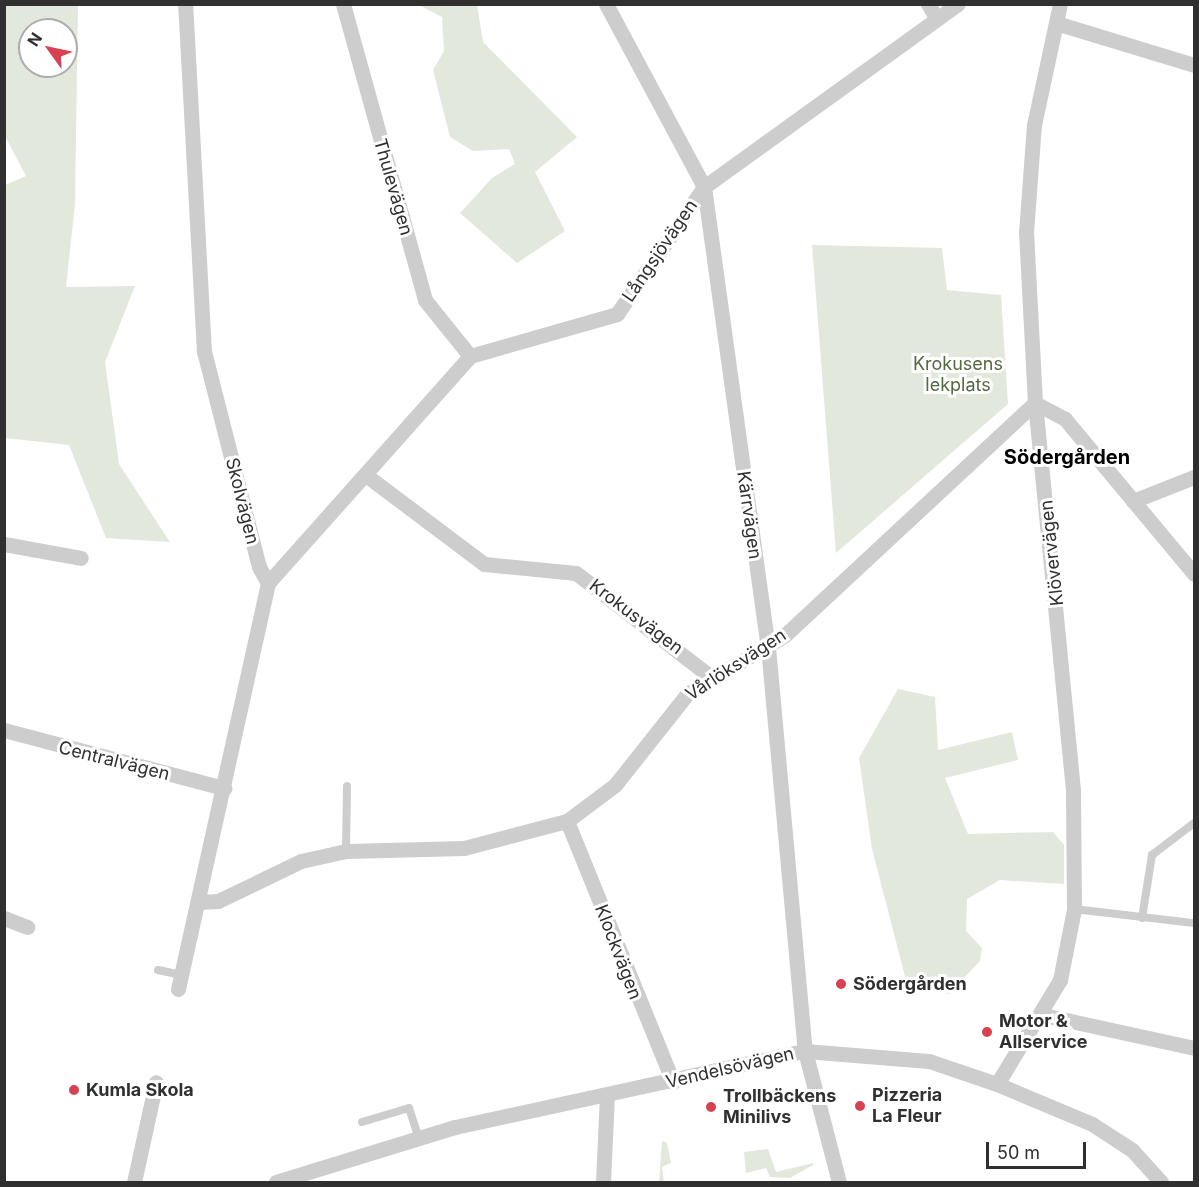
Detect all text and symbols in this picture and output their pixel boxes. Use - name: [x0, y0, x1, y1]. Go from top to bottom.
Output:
- north arrow: [18, 18, 78, 78]
- text: N: [23, 29, 46, 50]
- street label: Thulevägen: [369, 136, 417, 238]
- street label: Långsjövägen: [618, 196, 702, 306]
- park label: Krokusens lekplats: [913, 354, 1003, 397]
- district label: Södergården: [1004, 445, 1130, 469]
- street label: Skolvägen: [221, 455, 263, 547]
- street label: Kärrvägen: [732, 470, 766, 560]
- street label: Klövervägen: [1036, 499, 1068, 607]
- street label: Krokusvägen: [585, 575, 687, 659]
- street label: Vårlöksvägen: [682, 624, 790, 706]
- street label: Centralvägen: [56, 737, 172, 785]
- street label: Klockvägen: [590, 902, 646, 1002]
- place label: Södergården: [853, 973, 967, 995]
- marker: Södergården: [834, 977, 848, 991]
- place label: Motor & Allservice: [999, 1011, 1088, 1054]
- marker: Motor & Allservice: [980, 1025, 994, 1039]
- street label: Vendelsövägen: [664, 1043, 796, 1093]
- place label: Kumla Skola: [86, 1079, 194, 1101]
- marker: Kumla Skola: [67, 1083, 81, 1097]
- place label: Pizzeria La Fleur: [872, 1085, 942, 1128]
- place label: Trollbäckens Minilivs: [723, 1086, 836, 1128]
- marker: Pizzeria La Fleur: [853, 1099, 867, 1113]
- marker: Trollbäckens Minilivs: [704, 1100, 718, 1114]
- scale bar: [989, 1130, 1090, 1168]
- text: 50 m: [997, 1142, 1040, 1163]

